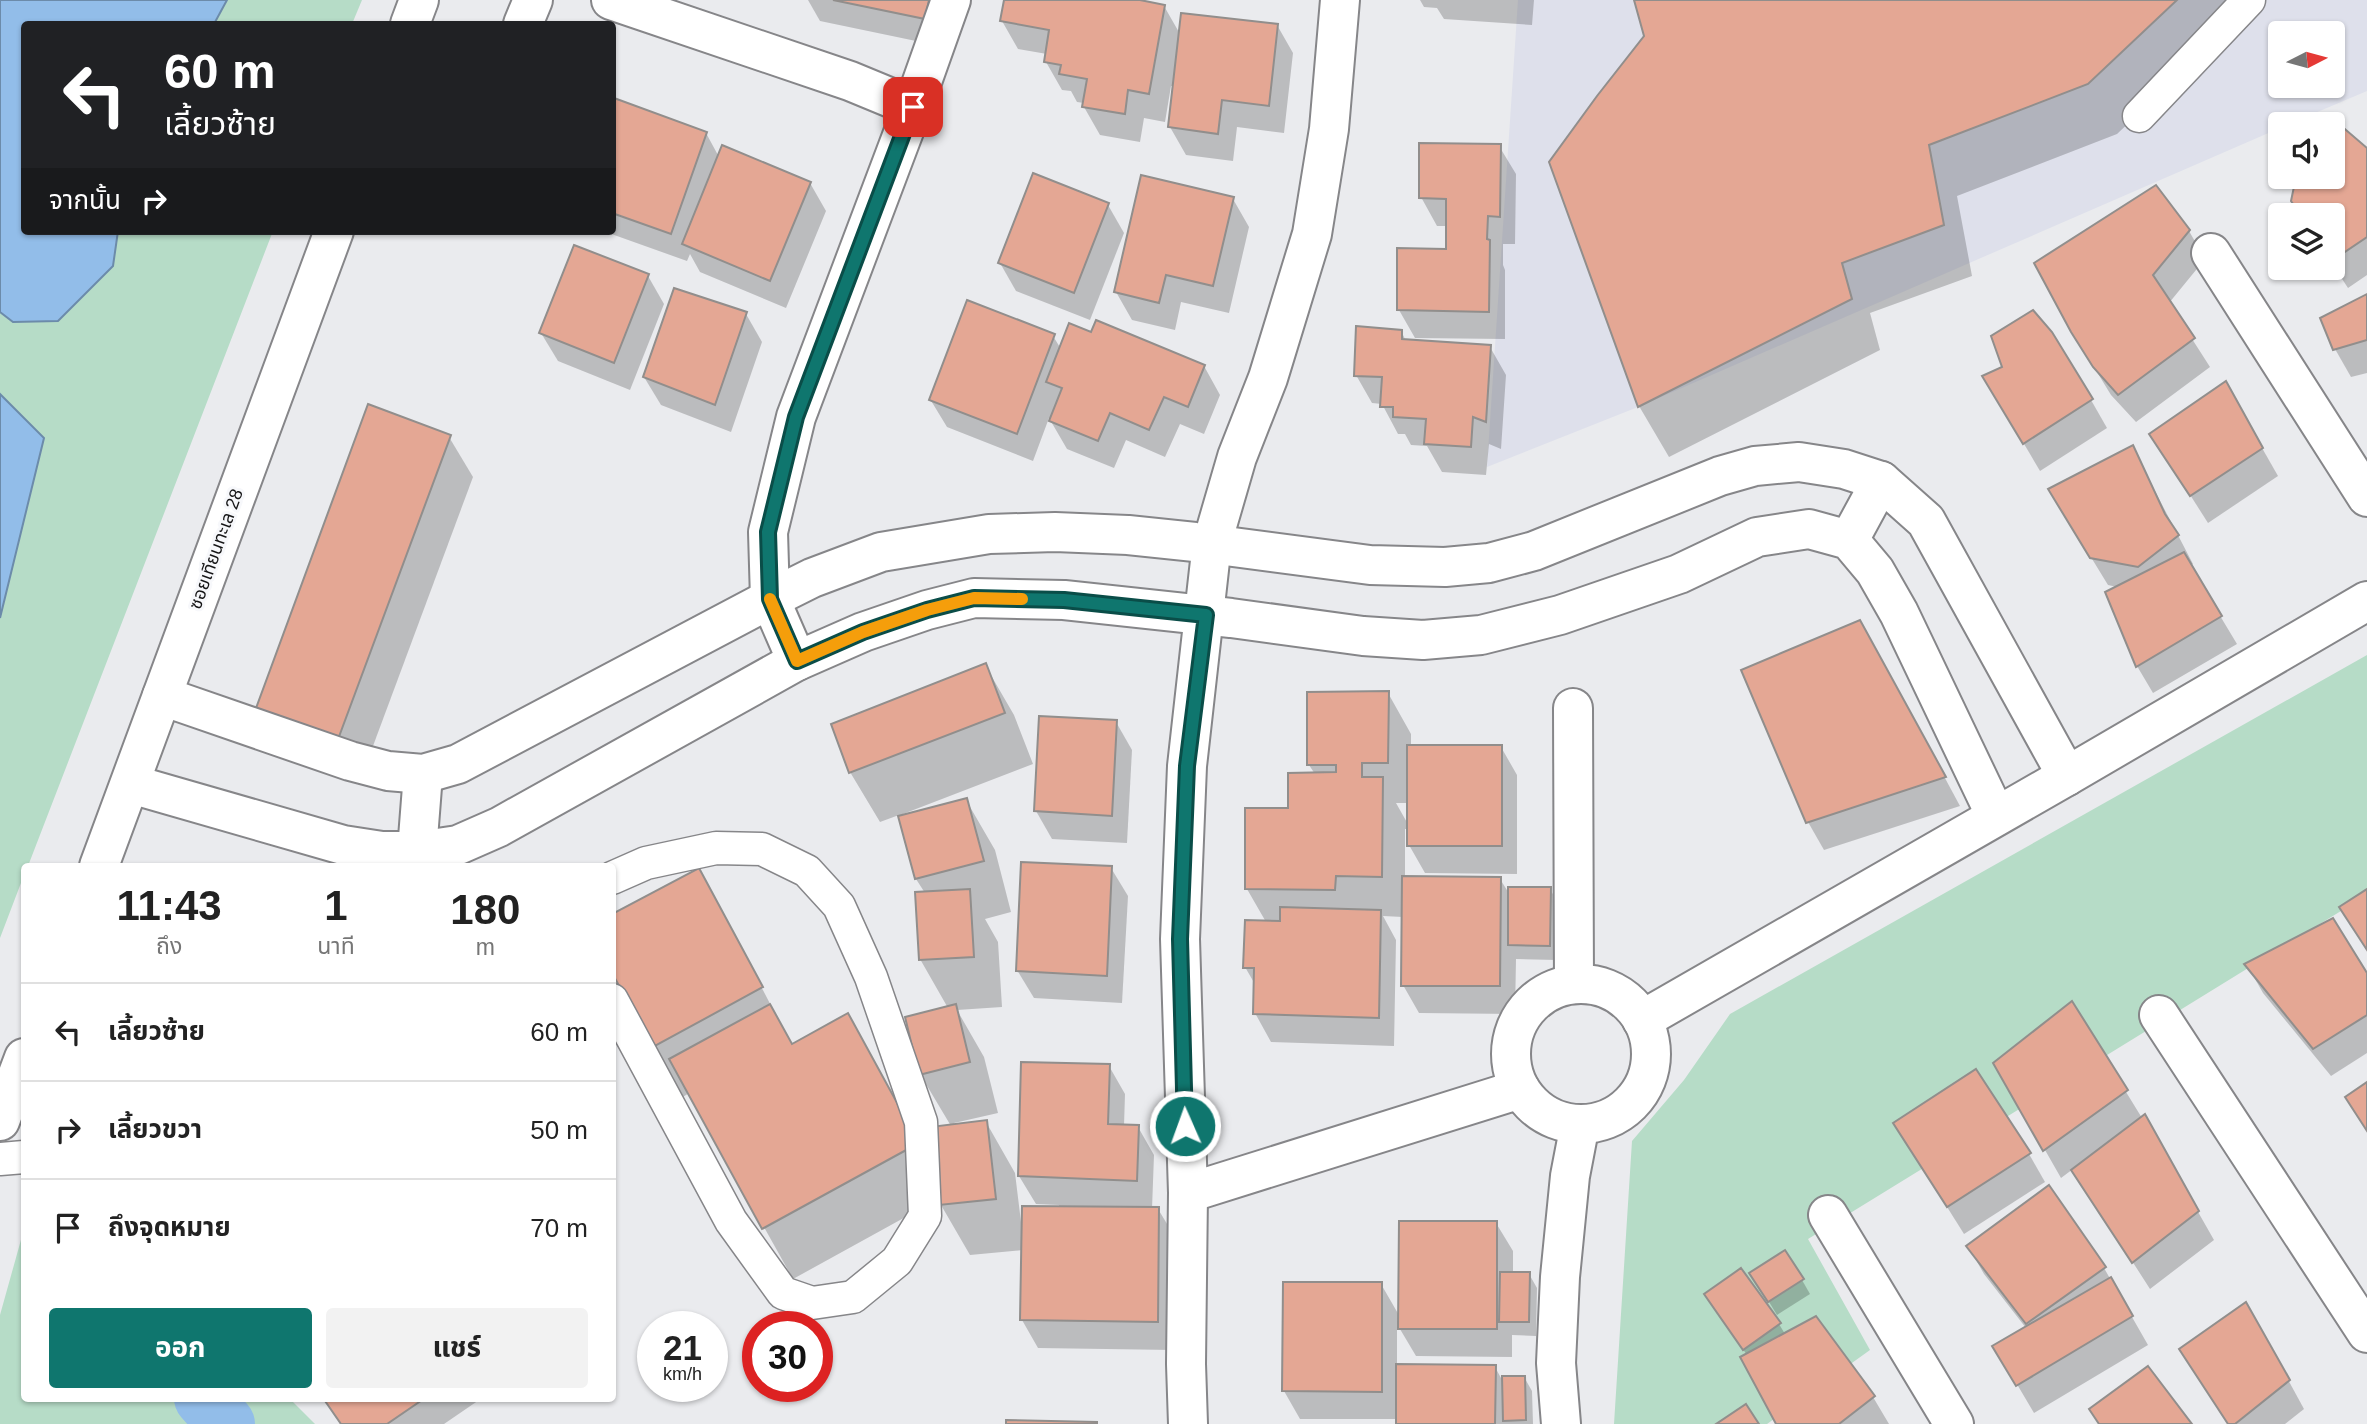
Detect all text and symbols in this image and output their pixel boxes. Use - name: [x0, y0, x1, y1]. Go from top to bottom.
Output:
- north arrow: [2268, 21, 2345, 98]
- map controls: [2268, 21, 2345, 280]
- text: 60 m: [164, 44, 276, 98]
- icon: left: [49, 49, 140, 140]
- pin: [883, 77, 943, 137]
- icon: arrive: [894, 88, 932, 126]
- text: เลี้ยวซ้าย: [164, 106, 276, 142]
- button: sound: [2268, 112, 2345, 189]
- icon: right: [135, 182, 173, 220]
- text: จากนั้น: [49, 185, 121, 215]
- button: layers: [2268, 203, 2345, 280]
- street label: ซอยเทียนทะเล 28: [185, 486, 247, 612]
- text: 11:43: [117, 882, 222, 929]
- text: 1: [324, 882, 348, 929]
- text: 180: [450, 886, 520, 933]
- text: ถึง: [156, 933, 182, 959]
- text: นาที: [317, 933, 355, 959]
- text: m: [476, 934, 495, 960]
- icon: left: [49, 1013, 87, 1051]
- text: เลี้ยวซ้าย: [108, 1016, 205, 1046]
- text: 60 m: [530, 1017, 588, 1047]
- position arrow: [1148, 1089, 1222, 1163]
- icon: right: [49, 1111, 87, 1149]
- text: เลี้ยวขวา: [108, 1114, 202, 1144]
- text: 50 m: [530, 1115, 588, 1145]
- icon: arrive: [49, 1209, 87, 1247]
- text: ถึงจุดหมาย: [108, 1212, 231, 1242]
- text: 70 m: [530, 1213, 588, 1243]
- button: ออก: [49, 1308, 312, 1388]
- button: แชร์: [326, 1308, 588, 1388]
- speed limit sign: 30: [742, 1311, 833, 1402]
- text: 21: [663, 1328, 702, 1367]
- text: km/h: [663, 1364, 702, 1384]

